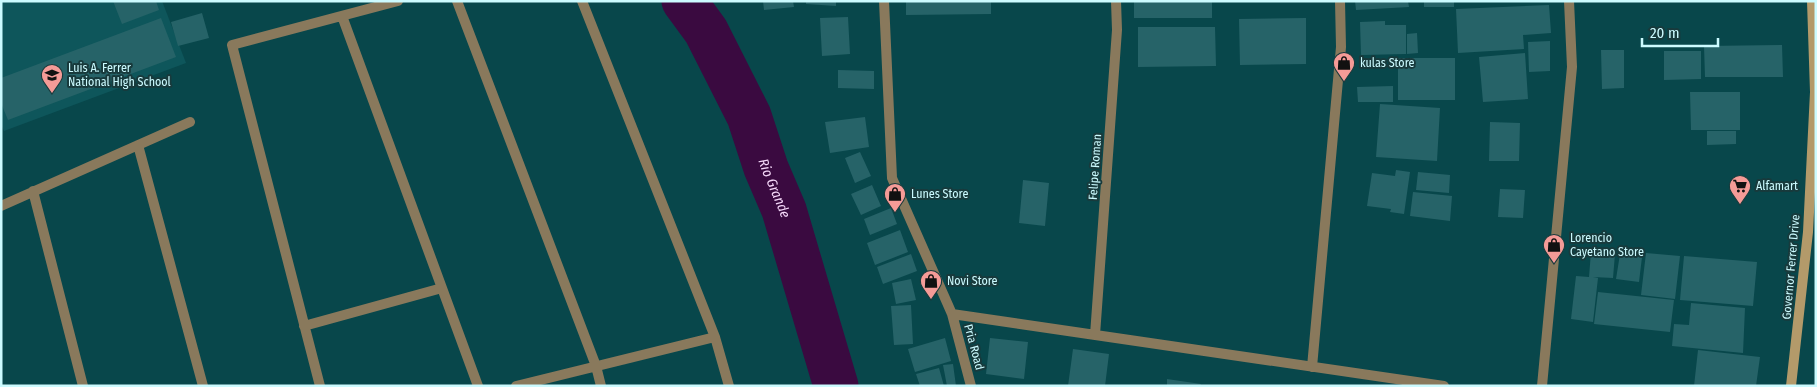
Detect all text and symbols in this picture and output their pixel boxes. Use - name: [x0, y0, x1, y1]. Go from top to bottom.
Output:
- scale bar: [1642, 15, 1718, 47]
- text: 20 m: [1650, 24, 1680, 42]
- shop icon: kulas Store: [1332, 51, 1356, 82]
- place label: kulas Store: [1360, 56, 1414, 70]
- place label: Luis A. Ferrer National High School: [68, 61, 171, 89]
- school or university icon: Luis A. Ferrer National High School: [40, 63, 64, 94]
- street label: Felipe Roman: [1086, 133, 1104, 201]
- water label: Rio Grande: [754, 156, 794, 220]
- supermarket icon: Alfamart: [1728, 174, 1752, 205]
- place label: Alfamart: [1756, 179, 1798, 193]
- shop icon: Lunes Store: [883, 182, 907, 213]
- place label: Lunes Store: [911, 187, 968, 201]
- street label: Governor Ferrer Drive: [1779, 214, 1803, 320]
- place label: Lorencio Cayetano Store: [1570, 231, 1644, 259]
- shop icon: Lorencio Cayetano Store: [1542, 233, 1566, 264]
- shop icon: Novi Store: [919, 269, 943, 300]
- place label: Novi Store: [947, 274, 998, 288]
- street label: Pria Road: [961, 323, 987, 371]

